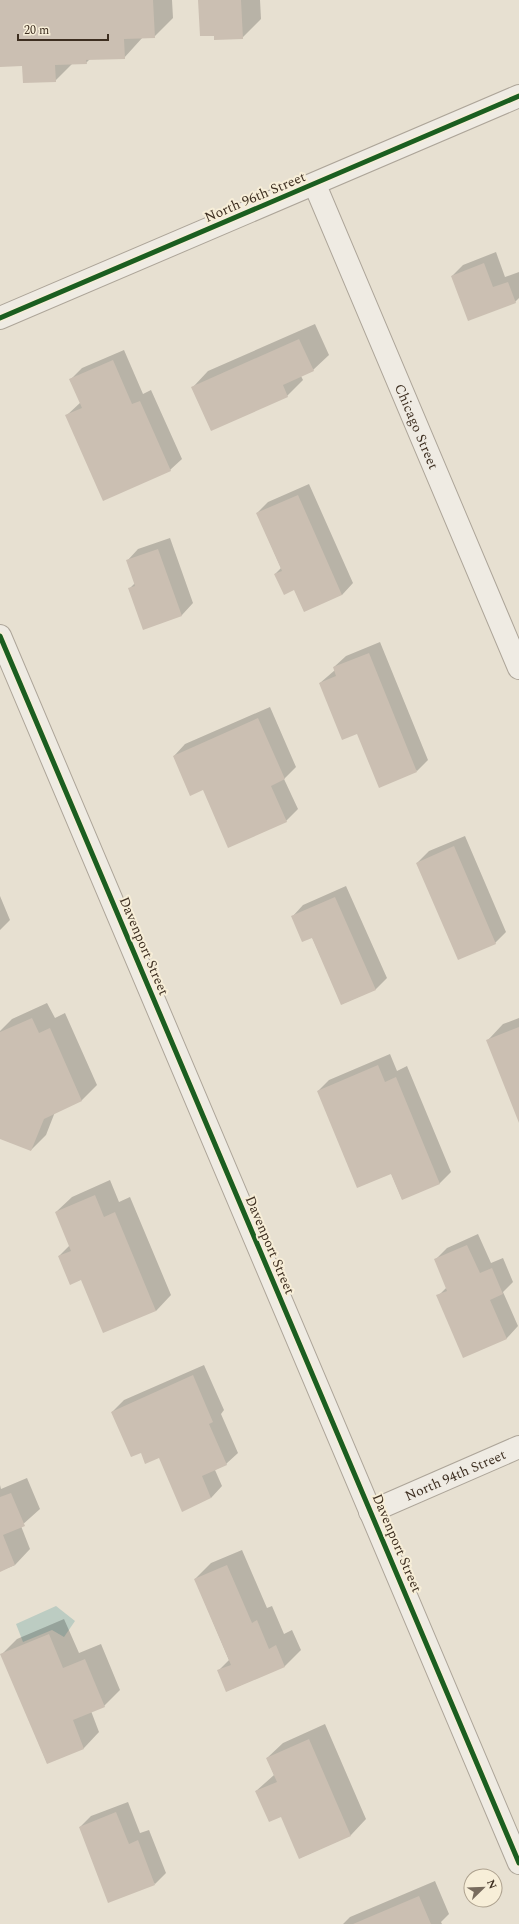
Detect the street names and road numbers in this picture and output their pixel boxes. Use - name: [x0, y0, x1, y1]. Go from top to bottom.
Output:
- street label: North 96th Street: [201, 166, 309, 228]
- street label: Chicago Street: [389, 380, 444, 473]
- street label: Davenport Street: [114, 893, 174, 999]
- street label: Davenport Street: [240, 1192, 300, 1298]
- street label: North 94th Street: [401, 1444, 509, 1506]
- street label: Davenport Street: [367, 1490, 427, 1596]

